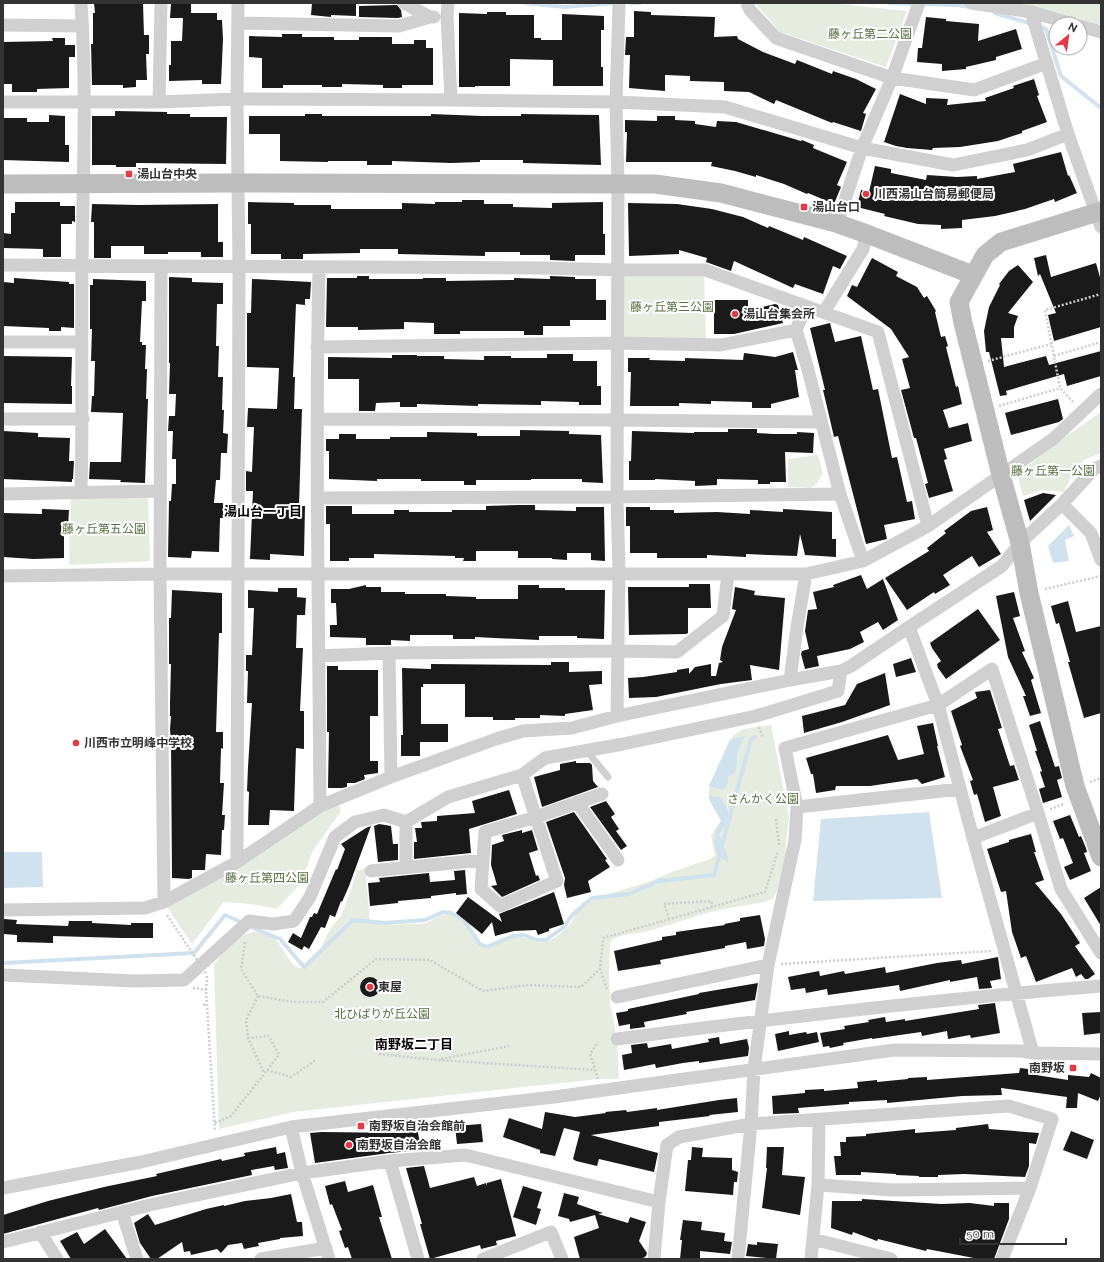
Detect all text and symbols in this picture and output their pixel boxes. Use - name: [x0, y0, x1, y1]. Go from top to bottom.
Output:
- north arrow: [1048, 16, 1088, 56]
- text: N: [1066, 20, 1079, 35]
- park label: 藤ヶ丘第二公園: [828, 27, 912, 41]
- place label: 湯山台中央: [137, 167, 197, 181]
- marker: 湯山台中央: [124, 169, 134, 179]
- place label: 川西湯山台簡易郵便局: [874, 187, 994, 201]
- marker: 川西湯山台簡易郵便局: [861, 189, 871, 199]
- place label: 湯山台口: [812, 200, 860, 214]
- marker: 湯山台口: [799, 202, 809, 212]
- park label: 藤ヶ丘第三公園: [630, 300, 714, 314]
- place label: 湯山台集会所: [743, 307, 815, 321]
- marker: 湯山台集会所: [730, 309, 740, 319]
- park label: 藤ヶ丘第一公園: [1011, 464, 1095, 478]
- district label: 湯山台一丁目: [224, 504, 302, 519]
- park label: 藤ヶ丘第五公園: [62, 522, 146, 536]
- place label: 川西市立明峰中学校: [84, 736, 192, 750]
- marker: 川西市立明峰中学校: [71, 738, 81, 748]
- park label: さんかく公園: [727, 792, 799, 806]
- park label: 藤ヶ丘第四公園: [225, 871, 309, 885]
- place label: 東屋: [378, 980, 402, 994]
- marker: 東屋: [365, 982, 375, 992]
- park label: 北ひばりが丘公園: [334, 1007, 430, 1021]
- district label: 南野坂二丁目: [375, 1037, 453, 1052]
- place label: 南野坂: [1029, 1061, 1065, 1075]
- marker: 南野坂: [1068, 1063, 1078, 1073]
- place label: 南野坂自治会館前: [369, 1119, 465, 1133]
- marker: 南野坂自治会館前: [356, 1121, 366, 1131]
- place label: 南野坂自治会館: [357, 1138, 441, 1152]
- marker: 南野坂自治会館: [344, 1140, 354, 1150]
- scale bar: [960, 1220, 1066, 1246]
- text: 50 m: [966, 1227, 994, 1241]

